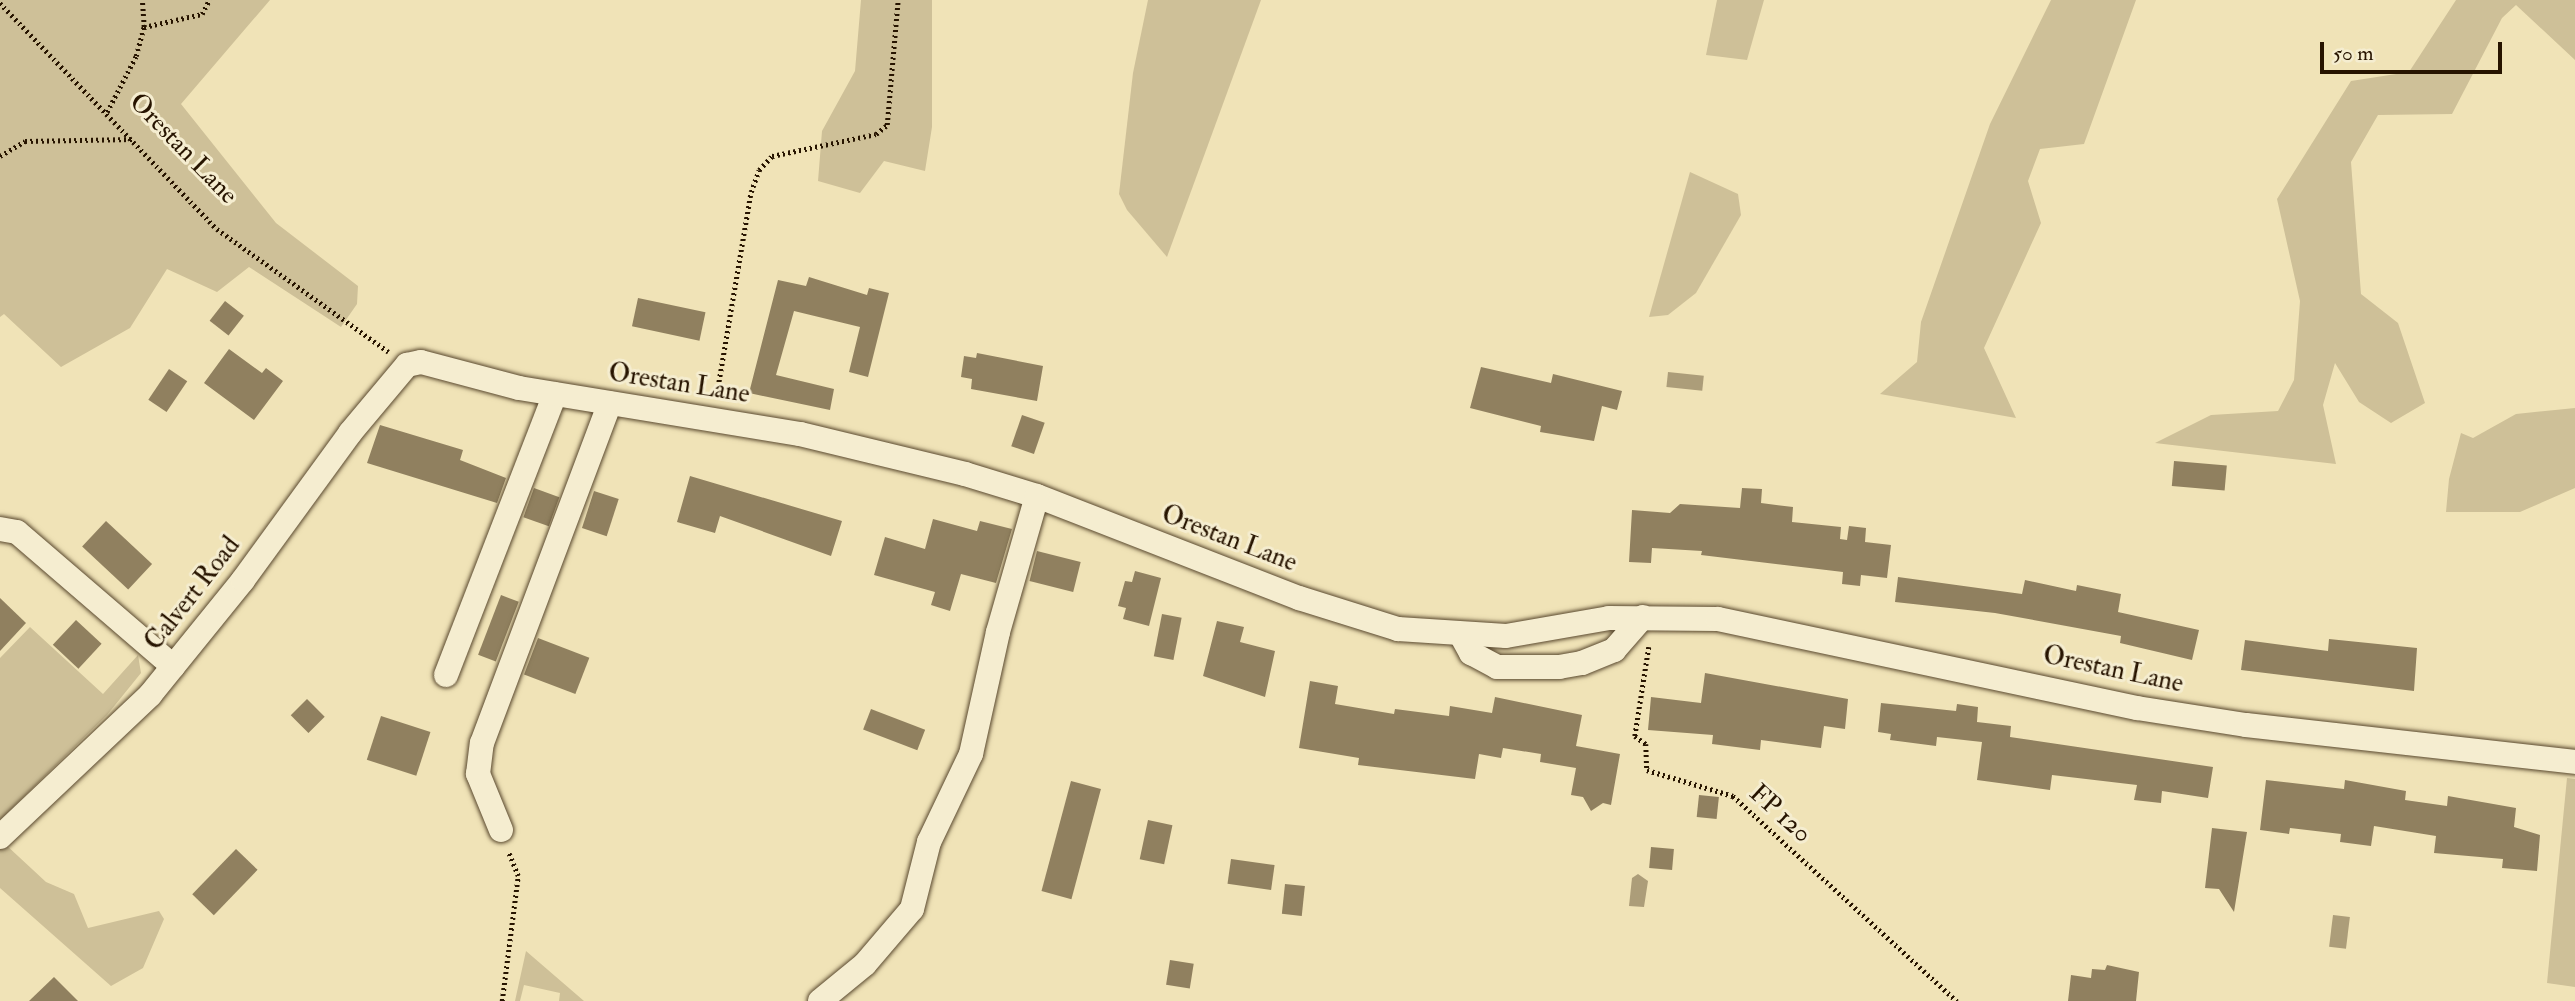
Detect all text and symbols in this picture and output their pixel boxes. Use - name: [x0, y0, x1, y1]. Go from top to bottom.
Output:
- scale bar: [2323, 28, 2505, 72]
- text: 50 m: [2333, 40, 2374, 67]
- street label: Orestan Lane: [122, 87, 244, 211]
- street label: Orestan Lane: [606, 357, 752, 411]
- street label: Orestan Lane: [1157, 499, 1301, 579]
- street label: Calvert Road: [139, 531, 247, 657]
- street label: Orestan Lane: [2040, 640, 2186, 700]
- street label: FP 120: [1743, 778, 1817, 850]

